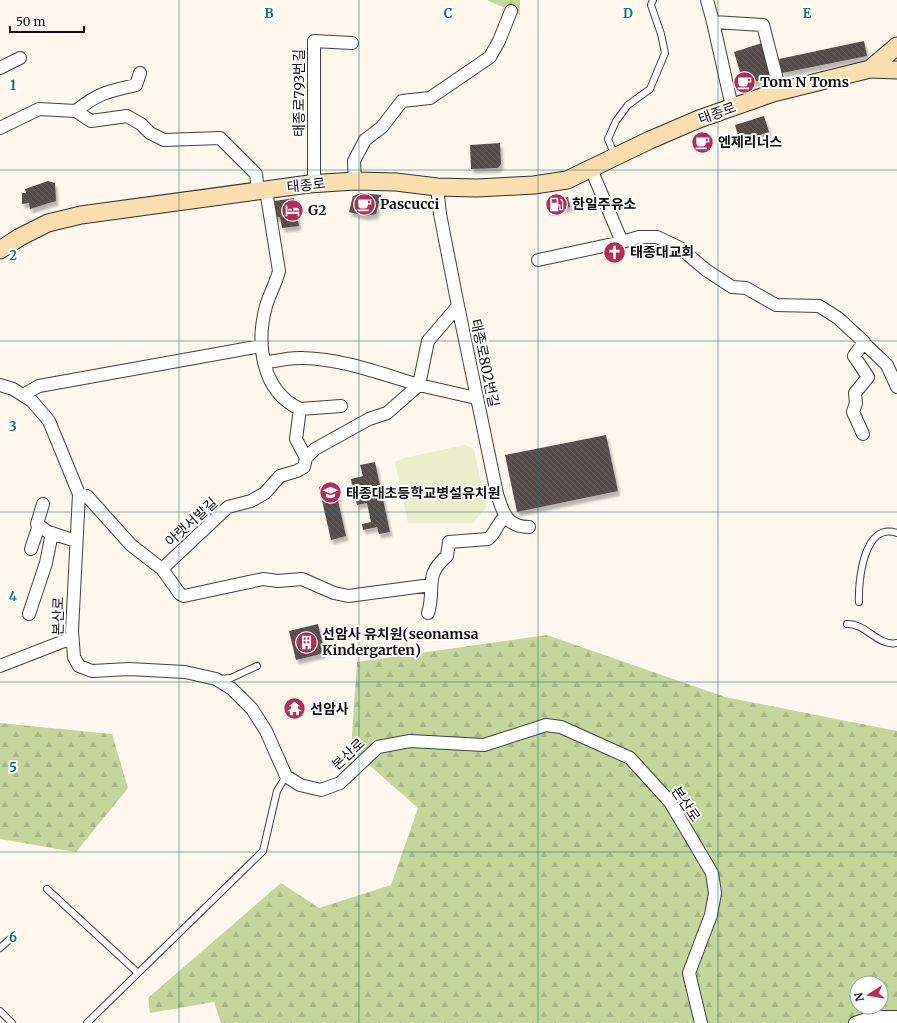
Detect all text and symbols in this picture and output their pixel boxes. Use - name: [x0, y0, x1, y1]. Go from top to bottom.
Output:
- text: B: [264, 5, 274, 22]
- text: C: [444, 5, 453, 22]
- text: D: [623, 5, 633, 22]
- text: E: [803, 5, 812, 22]
- scale bar: [10, 8, 84, 34]
- text: 50 m: [16, 14, 45, 29]
- street label: 태종로793번길: [290, 49, 308, 137]
- cafe icon: Tom N Toms: [732, 69, 758, 95]
- place label: Tom N Toms: [760, 73, 849, 91]
- text: 1: [10, 77, 16, 94]
- street label: 태종로: [696, 98, 738, 128]
- cafe icon: 엔제리너스: [689, 129, 715, 155]
- place label: 엔제리너스: [718, 133, 783, 151]
- street label: 태종로: [286, 174, 326, 196]
- cafe icon: Pascucci: [352, 191, 378, 217]
- fuel station icon: 한일주유소: [543, 191, 569, 217]
- place label: Pascucci: [380, 195, 439, 213]
- place label: 한일주유소: [572, 195, 637, 213]
- hotel icon: G2: [280, 197, 306, 223]
- place label: G2: [308, 201, 326, 219]
- church icon: 태종대교회: [602, 239, 628, 265]
- place label: 태종대교회: [630, 243, 694, 261]
- text: 2: [9, 247, 17, 264]
- street label: 태종로802번길: [467, 317, 503, 409]
- text: 3: [9, 418, 17, 435]
- school or university icon: 태종대초등학교병설유치원: [317, 480, 343, 506]
- place label: 태종대초등학교병설유치원: [346, 484, 501, 502]
- street label: 아랫서발길: [161, 494, 221, 550]
- text: 4: [9, 588, 18, 605]
- street label: 본산로: [49, 596, 67, 635]
- place label: 선암사 유치원(seonamsa Kindergarten): [322, 625, 479, 659]
- building icon: 선암사 유치원(seonamsa Kindergarten): [294, 629, 320, 655]
- temple icon: 선암사: [282, 696, 308, 722]
- place label: 선암사: [310, 700, 349, 718]
- street label: 본산로: [328, 734, 368, 774]
- text: 5: [9, 759, 17, 776]
- street label: 본산로: [668, 783, 704, 825]
- text: 6: [9, 929, 17, 946]
- north arrow: [849, 975, 889, 1015]
- text: N: [851, 991, 867, 1003]

